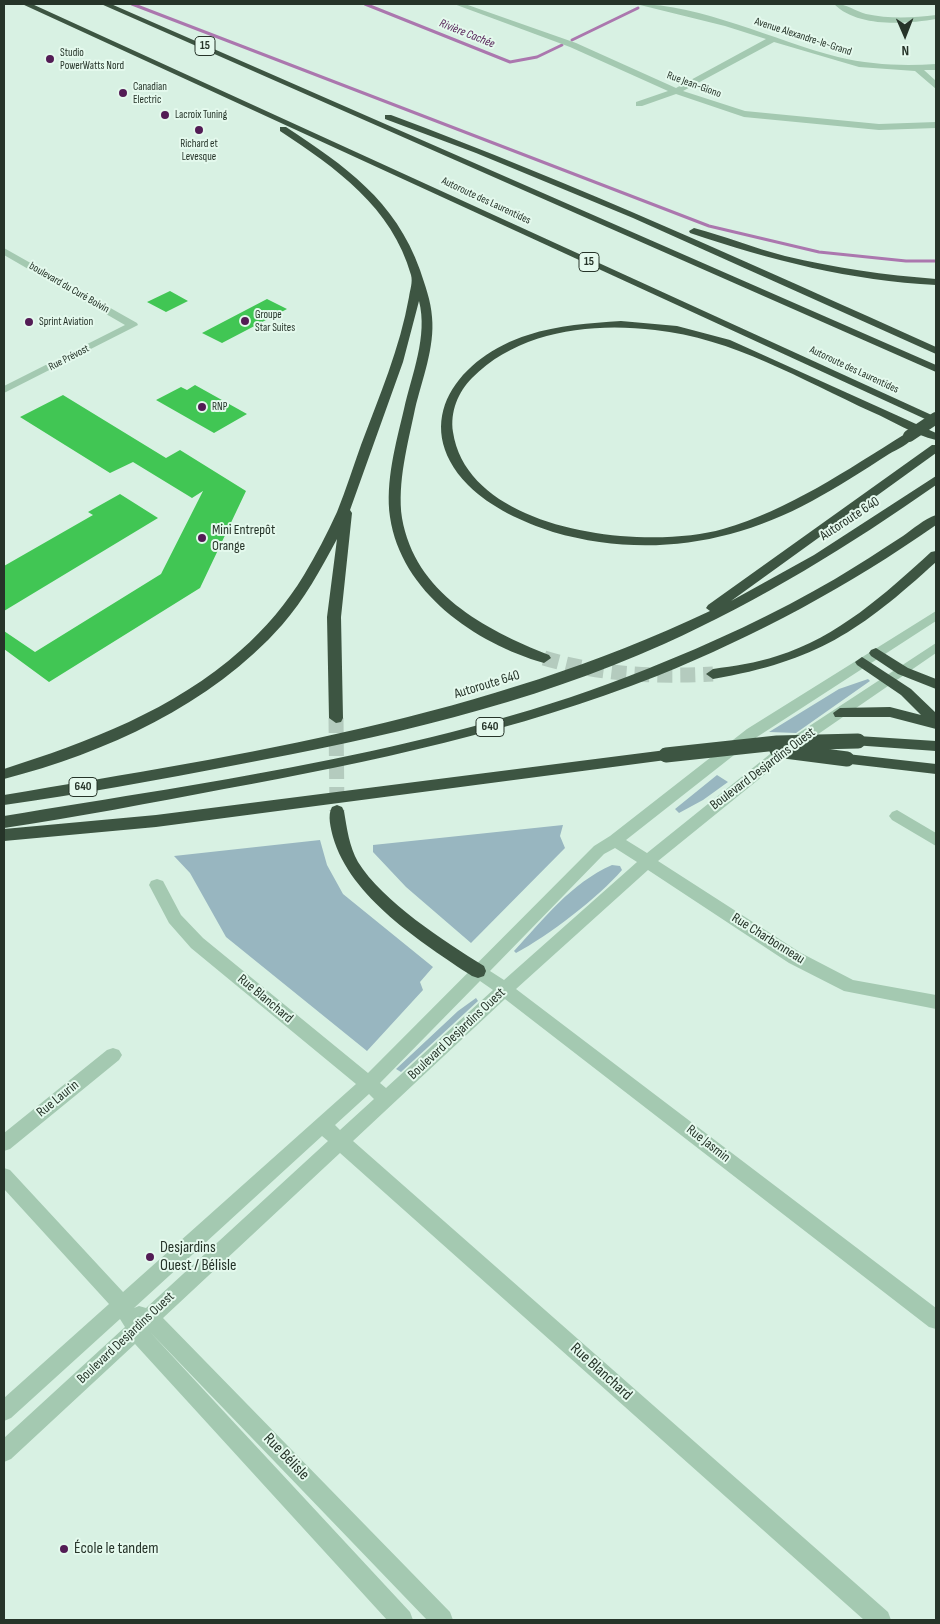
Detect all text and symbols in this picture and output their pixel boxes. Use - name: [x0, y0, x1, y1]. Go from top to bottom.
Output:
- north arrow: [880, 10, 930, 60]
- street label: Avenue Alexandre-le-Grand: [753, 15, 853, 59]
- water label: Rivière Cachée: [437, 16, 497, 52]
- road number: 15: [195, 36, 215, 56]
- text: N: [901, 42, 909, 59]
- place label: Studio PowerWatts Nord: [60, 46, 124, 72]
- marker: Studio PowerWatts Nord: [44, 53, 56, 65]
- street label: Rue Jean-Giono: [665, 69, 723, 101]
- place label: Canadian Electric: [133, 80, 167, 106]
- marker: Canadian Electric: [117, 87, 129, 99]
- place label: Lacroix Tuning: [175, 108, 227, 122]
- marker: Lacroix Tuning: [159, 109, 171, 121]
- marker: Richard et Levesque: [193, 124, 205, 136]
- place label: Richard et Levesque: [180, 137, 218, 163]
- street label: Autoroute des Laurentides: [439, 175, 533, 227]
- road number: 15: [579, 252, 599, 272]
- street label: boulevard du Curé Boivin: [27, 260, 111, 316]
- place label: Groupe Star Suites: [255, 308, 295, 334]
- place label: Sprint Aviation: [39, 315, 93, 329]
- marker: Groupe Star Suites: [239, 315, 251, 327]
- marker: Sprint Aviation: [23, 316, 35, 328]
- street label: Rue Prévost: [46, 342, 92, 374]
- street label: Autoroute des Laurentides: [807, 344, 901, 396]
- place label: RNP: [212, 400, 227, 414]
- marker: RNP: [196, 401, 208, 413]
- street label: Autoroute 640: [817, 494, 883, 544]
- place label: Mini Entrepôt Orange: [212, 522, 275, 554]
- marker: Mini Entrepôt Orange: [196, 532, 208, 544]
- street label: Autoroute 640: [452, 667, 522, 703]
- road number: 640: [476, 718, 504, 736]
- street label: Boulevard Desjardins Ouest: [707, 724, 819, 814]
- road number: 640: [69, 778, 97, 796]
- street label: Rue Charbonneau: [728, 910, 808, 968]
- street label: Rue Blanchard: [234, 971, 296, 1027]
- street label: Boulevard Desjardins Ouest: [405, 985, 509, 1083]
- street label: Rue Laurin: [34, 1077, 82, 1121]
- street label: Rue Jasmin: [683, 1122, 733, 1166]
- place label: Desjardins Ouest / Bélisle: [160, 1238, 236, 1276]
- marker: Desjardins Ouest / Bélisle: [144, 1251, 156, 1263]
- street label: Boulevard Desjardins Ouest: [74, 1289, 178, 1387]
- street label: Rue Blanchard: [566, 1339, 636, 1405]
- street label: Rue Bélisle: [259, 1429, 313, 1485]
- place label: École le tandem: [74, 1539, 159, 1559]
- marker: École le tandem: [58, 1543, 70, 1555]

